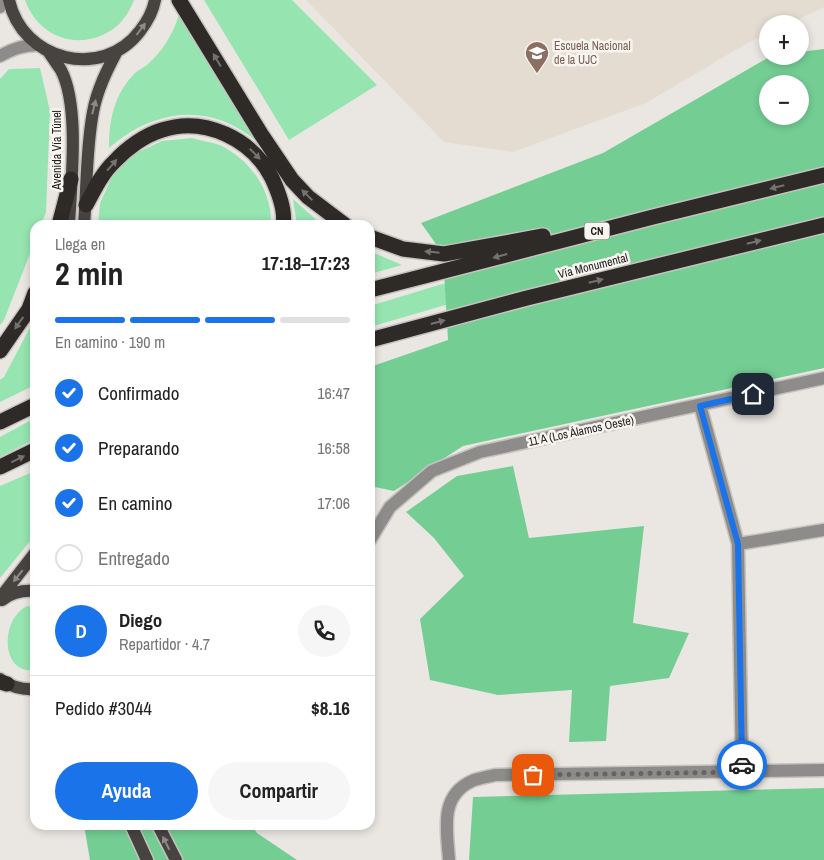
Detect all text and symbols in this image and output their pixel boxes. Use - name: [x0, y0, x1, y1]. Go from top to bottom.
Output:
- map controls: [759, 15, 809, 125]
- button: +: [759, 15, 809, 65]
- one-way arrow: [136, 22, 146, 36]
- place label: Escuela Nacional de la UJC: [554, 38, 631, 68]
- school or university icon: Escuela Nacional de la UJC: [524, 40, 550, 74]
- one-way arrow: [212, 54, 221, 67]
- button: −: [759, 75, 809, 125]
- one-way arrow: [91, 99, 99, 114]
- street label: Avenida Vía Túnel: [49, 110, 65, 191]
- one-way arrow: [248, 148, 260, 160]
- one-way arrow: [106, 159, 118, 171]
- one-way arrow: [769, 183, 784, 191]
- one-way arrow: [301, 189, 313, 201]
- road number: CN: [584, 222, 610, 240]
- text: Llega en: [55, 233, 105, 255]
- one-way arrow: [746, 238, 761, 246]
- one-way arrow: [424, 248, 440, 256]
- text: 17:18–17:23: [262, 250, 350, 276]
- street label: Vía Monumental: [556, 250, 630, 282]
- text: 2 min: [55, 252, 124, 295]
- one-way arrow: [493, 253, 508, 261]
- one-way arrow: [588, 277, 603, 285]
- one-way arrow: [14, 316, 24, 330]
- one-way arrow: [431, 317, 446, 325]
- text: En camino · 190 m: [55, 331, 165, 353]
- pin: [732, 373, 774, 415]
- icon: check: [55, 379, 83, 407]
- text: Confirmado: [98, 380, 179, 406]
- icon: home: [739, 380, 767, 408]
- text: 16:47: [317, 382, 350, 404]
- street label: 11 A (Los Álamos Oeste): [527, 412, 635, 450]
- icon: check: [55, 434, 83, 462]
- text: Preparando: [98, 435, 179, 461]
- text: 16:58: [317, 437, 350, 459]
- one-way arrow: [10, 454, 25, 463]
- icon: check: [55, 489, 83, 517]
- text: En camino: [98, 490, 172, 516]
- text: 17:06: [317, 492, 350, 514]
- text: Entregado: [98, 545, 170, 571]
- one-way arrow: [12, 569, 23, 582]
- button: phone: [298, 605, 350, 657]
- text: Diego: [119, 607, 162, 633]
- text: D: [75, 618, 87, 644]
- text: Repartidor · 4.7: [119, 633, 210, 655]
- text: Pedido #3044: [55, 695, 152, 721]
- text: $8.16: [311, 695, 350, 721]
- courier: [717, 740, 767, 790]
- icon: car: [728, 751, 756, 779]
- pin: [512, 754, 554, 796]
- icon: bag: [519, 761, 547, 789]
- button: Ayuda: [55, 762, 198, 820]
- button: Compartir: [208, 762, 350, 820]
- one-way arrow: [162, 835, 170, 850]

